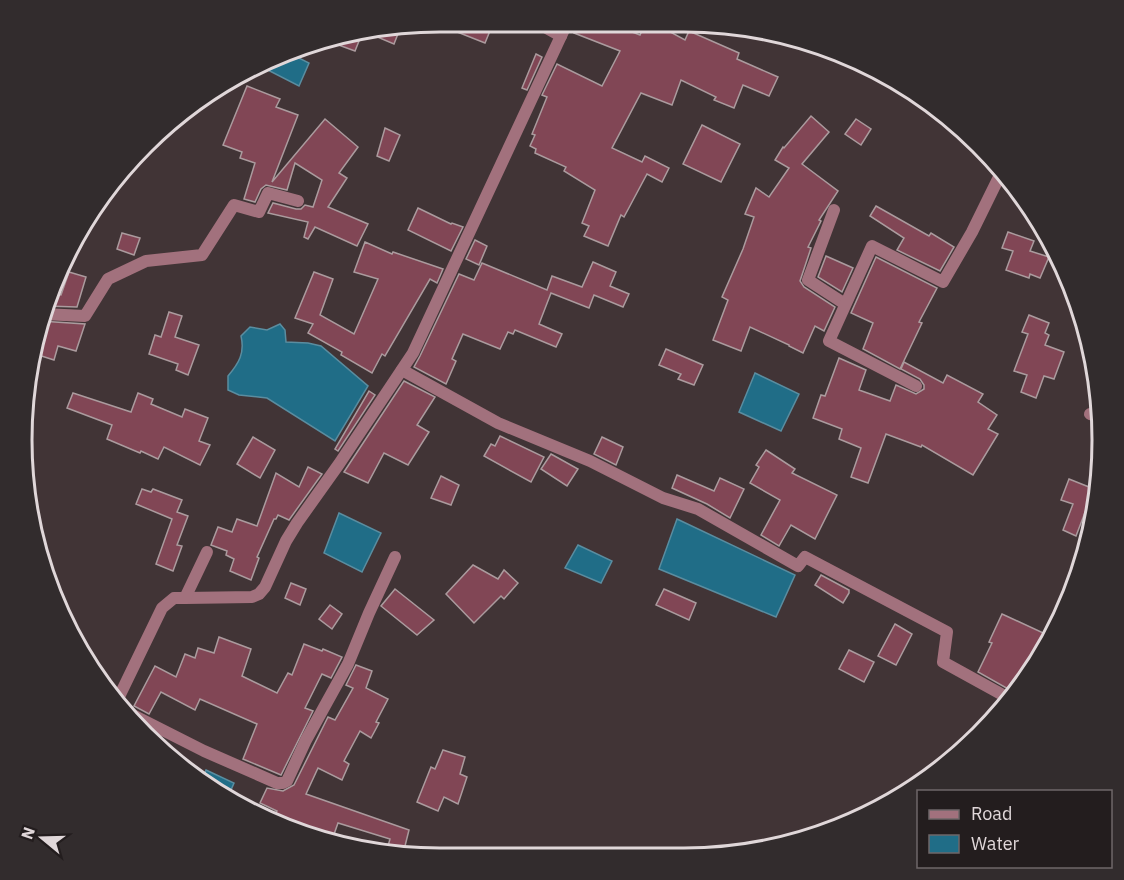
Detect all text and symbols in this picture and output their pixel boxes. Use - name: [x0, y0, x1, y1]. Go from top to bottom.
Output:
- legend: [917, 790, 1112, 868]
- text: Road: [971, 802, 1012, 825]
- north arrow: [12, 808, 72, 868]
- text: N: [16, 824, 39, 842]
- text: Water: [971, 832, 1020, 855]

